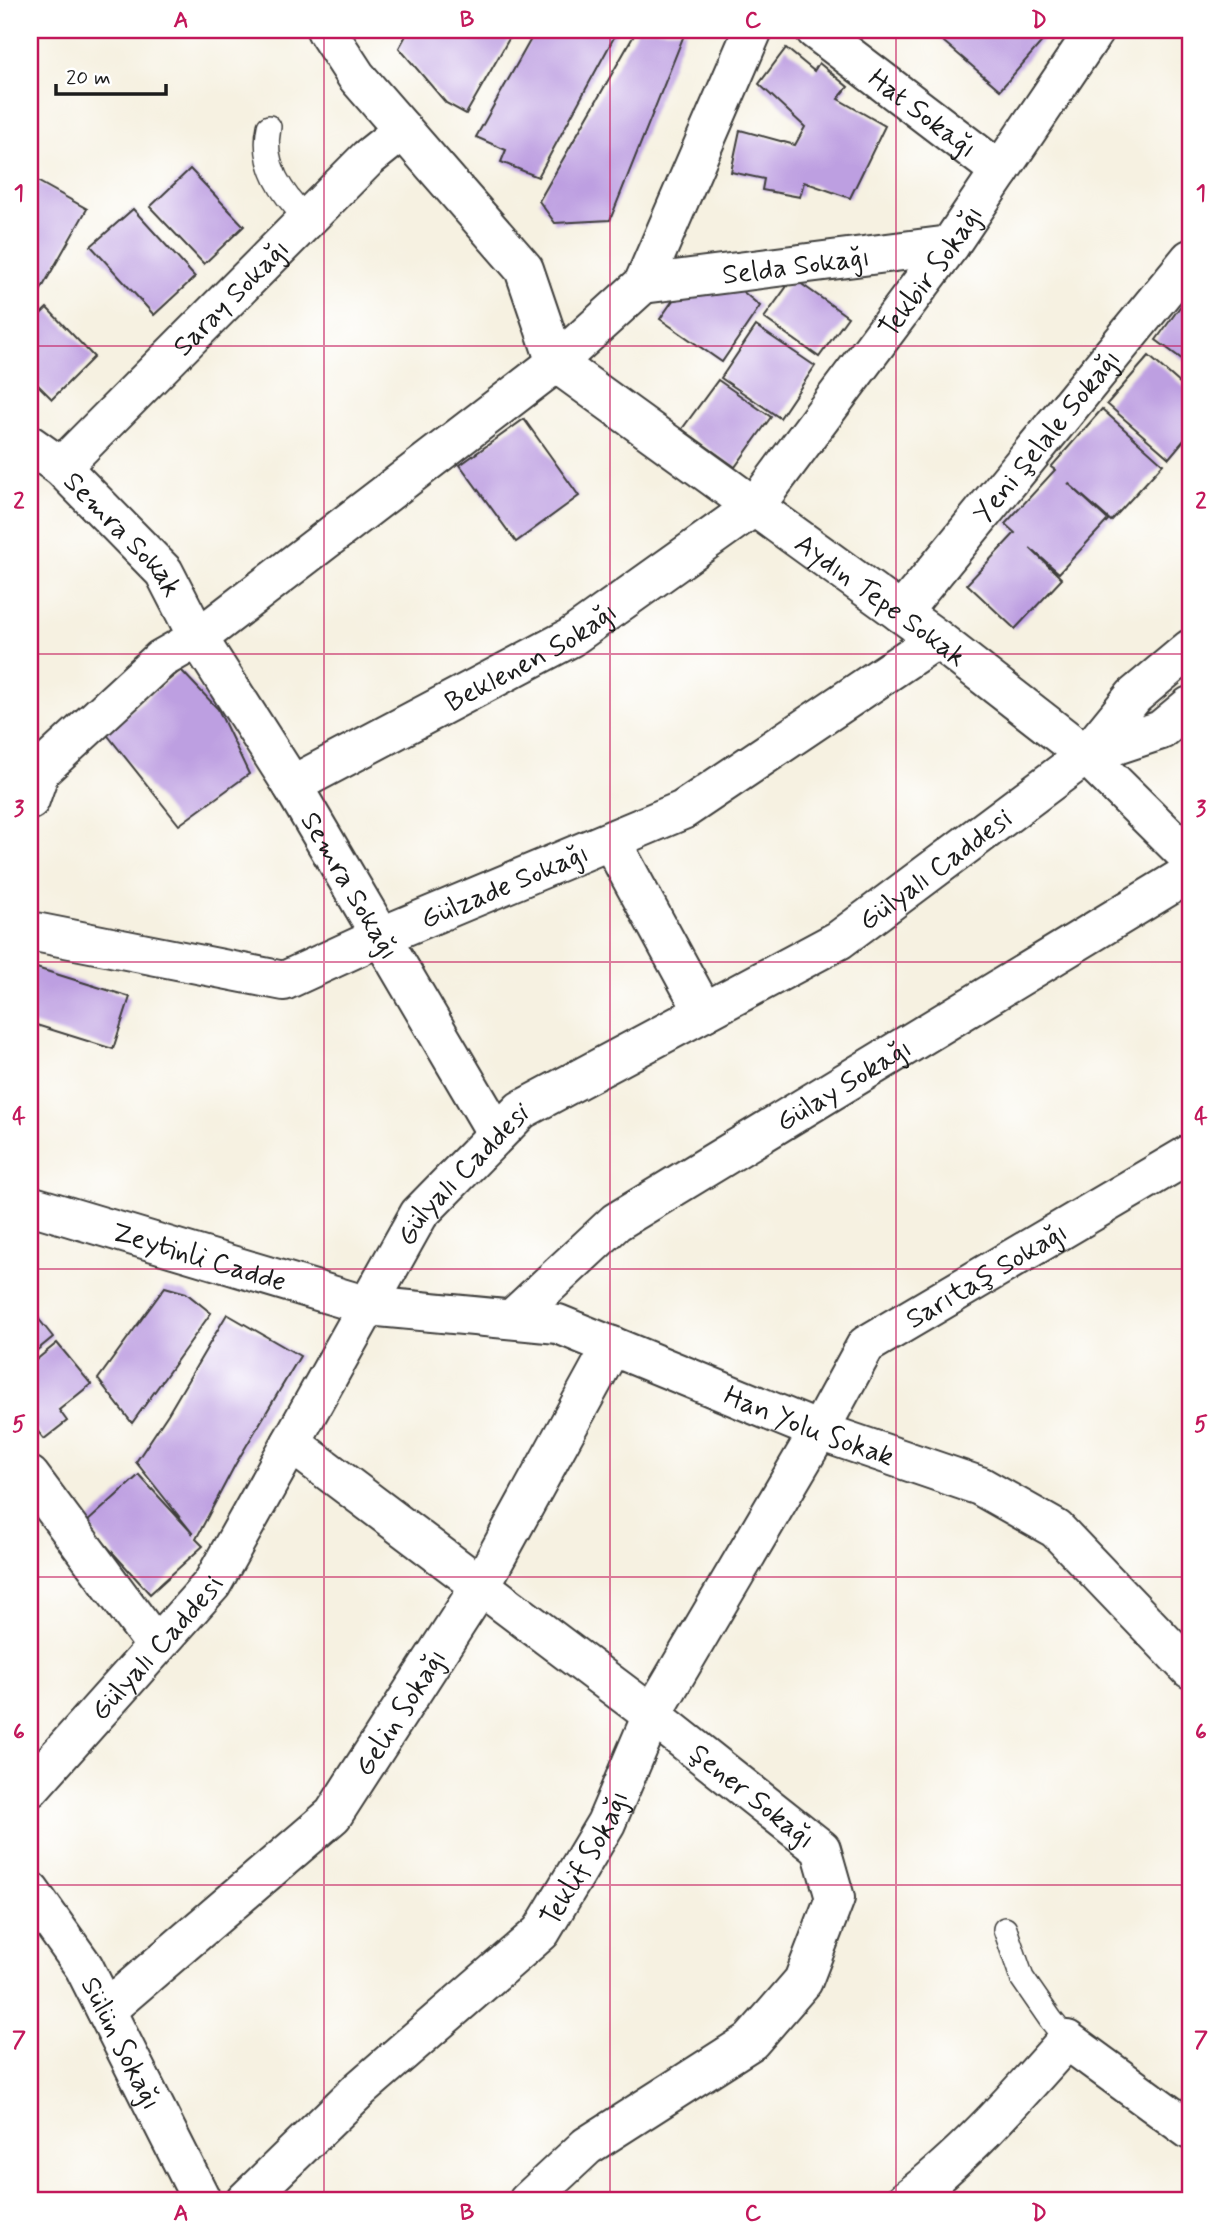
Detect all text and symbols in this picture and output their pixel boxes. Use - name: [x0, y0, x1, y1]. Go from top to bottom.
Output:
- text: A: [173, 6, 189, 36]
- text: B: [460, 6, 475, 36]
- text: C: [745, 6, 762, 36]
- text: D: [1031, 6, 1047, 36]
- scale bar: [56, 52, 166, 96]
- street label: Hat Sokağı: [860, 61, 984, 168]
- text: 20 m: [66, 64, 111, 92]
- text: 1: [14, 179, 24, 209]
- text: 1: [1196, 179, 1206, 209]
- street label: Tekbir Sokağı: [871, 199, 993, 346]
- street label: Saray Sokağı: [165, 232, 298, 365]
- street label: Selda Sokağı: [720, 239, 872, 295]
- street label: Yeni Şelale Sokağı: [966, 342, 1130, 532]
- street label: Semra Sokak: [54, 464, 190, 604]
- text: 2: [13, 487, 25, 517]
- text: 2: [1195, 487, 1207, 517]
- street label: Aydın Tepe Sokak: [787, 526, 973, 676]
- street label: Beklenen Sokağı: [439, 594, 625, 722]
- text: 3: [14, 795, 25, 825]
- text: 3: [1196, 795, 1207, 825]
- street label: Gülyalı Caddesi: [852, 801, 1020, 940]
- street label: Semra Sokağı: [291, 806, 407, 967]
- street label: Gülzade Sokağı: [415, 836, 595, 939]
- street label: Gülay Sokağı: [770, 1031, 919, 1141]
- street label: Gülyalı Caddesi: [389, 1094, 535, 1253]
- text: 4: [12, 1102, 26, 1132]
- text: 4: [1194, 1102, 1208, 1132]
- street label: Sarıtaş Sokağı: [899, 1214, 1075, 1339]
- street label: Zeytinli Cadde: [107, 1215, 290, 1302]
- street label: Han Yolu Sokak: [718, 1378, 899, 1476]
- text: 5: [12, 1410, 26, 1440]
- text: 5: [1194, 1410, 1208, 1440]
- street label: Gülyalı Caddesi: [83, 1570, 234, 1729]
- street label: Gelin Sokağı: [347, 1642, 456, 1784]
- text: 6: [13, 1718, 25, 1748]
- text: 6: [1195, 1718, 1207, 1748]
- street label: Şener Sokağı: [681, 1736, 822, 1858]
- street label: Teklif Sokağı: [533, 1785, 639, 1934]
- street label: Sülün Sokağı: [71, 1971, 169, 2117]
- text: 7: [12, 2026, 26, 2056]
- text: 7: [1194, 2026, 1208, 2056]
- text: A: [173, 2199, 189, 2229]
- text: B: [460, 2199, 475, 2229]
- text: C: [745, 2199, 762, 2229]
- text: D: [1031, 2199, 1047, 2229]

